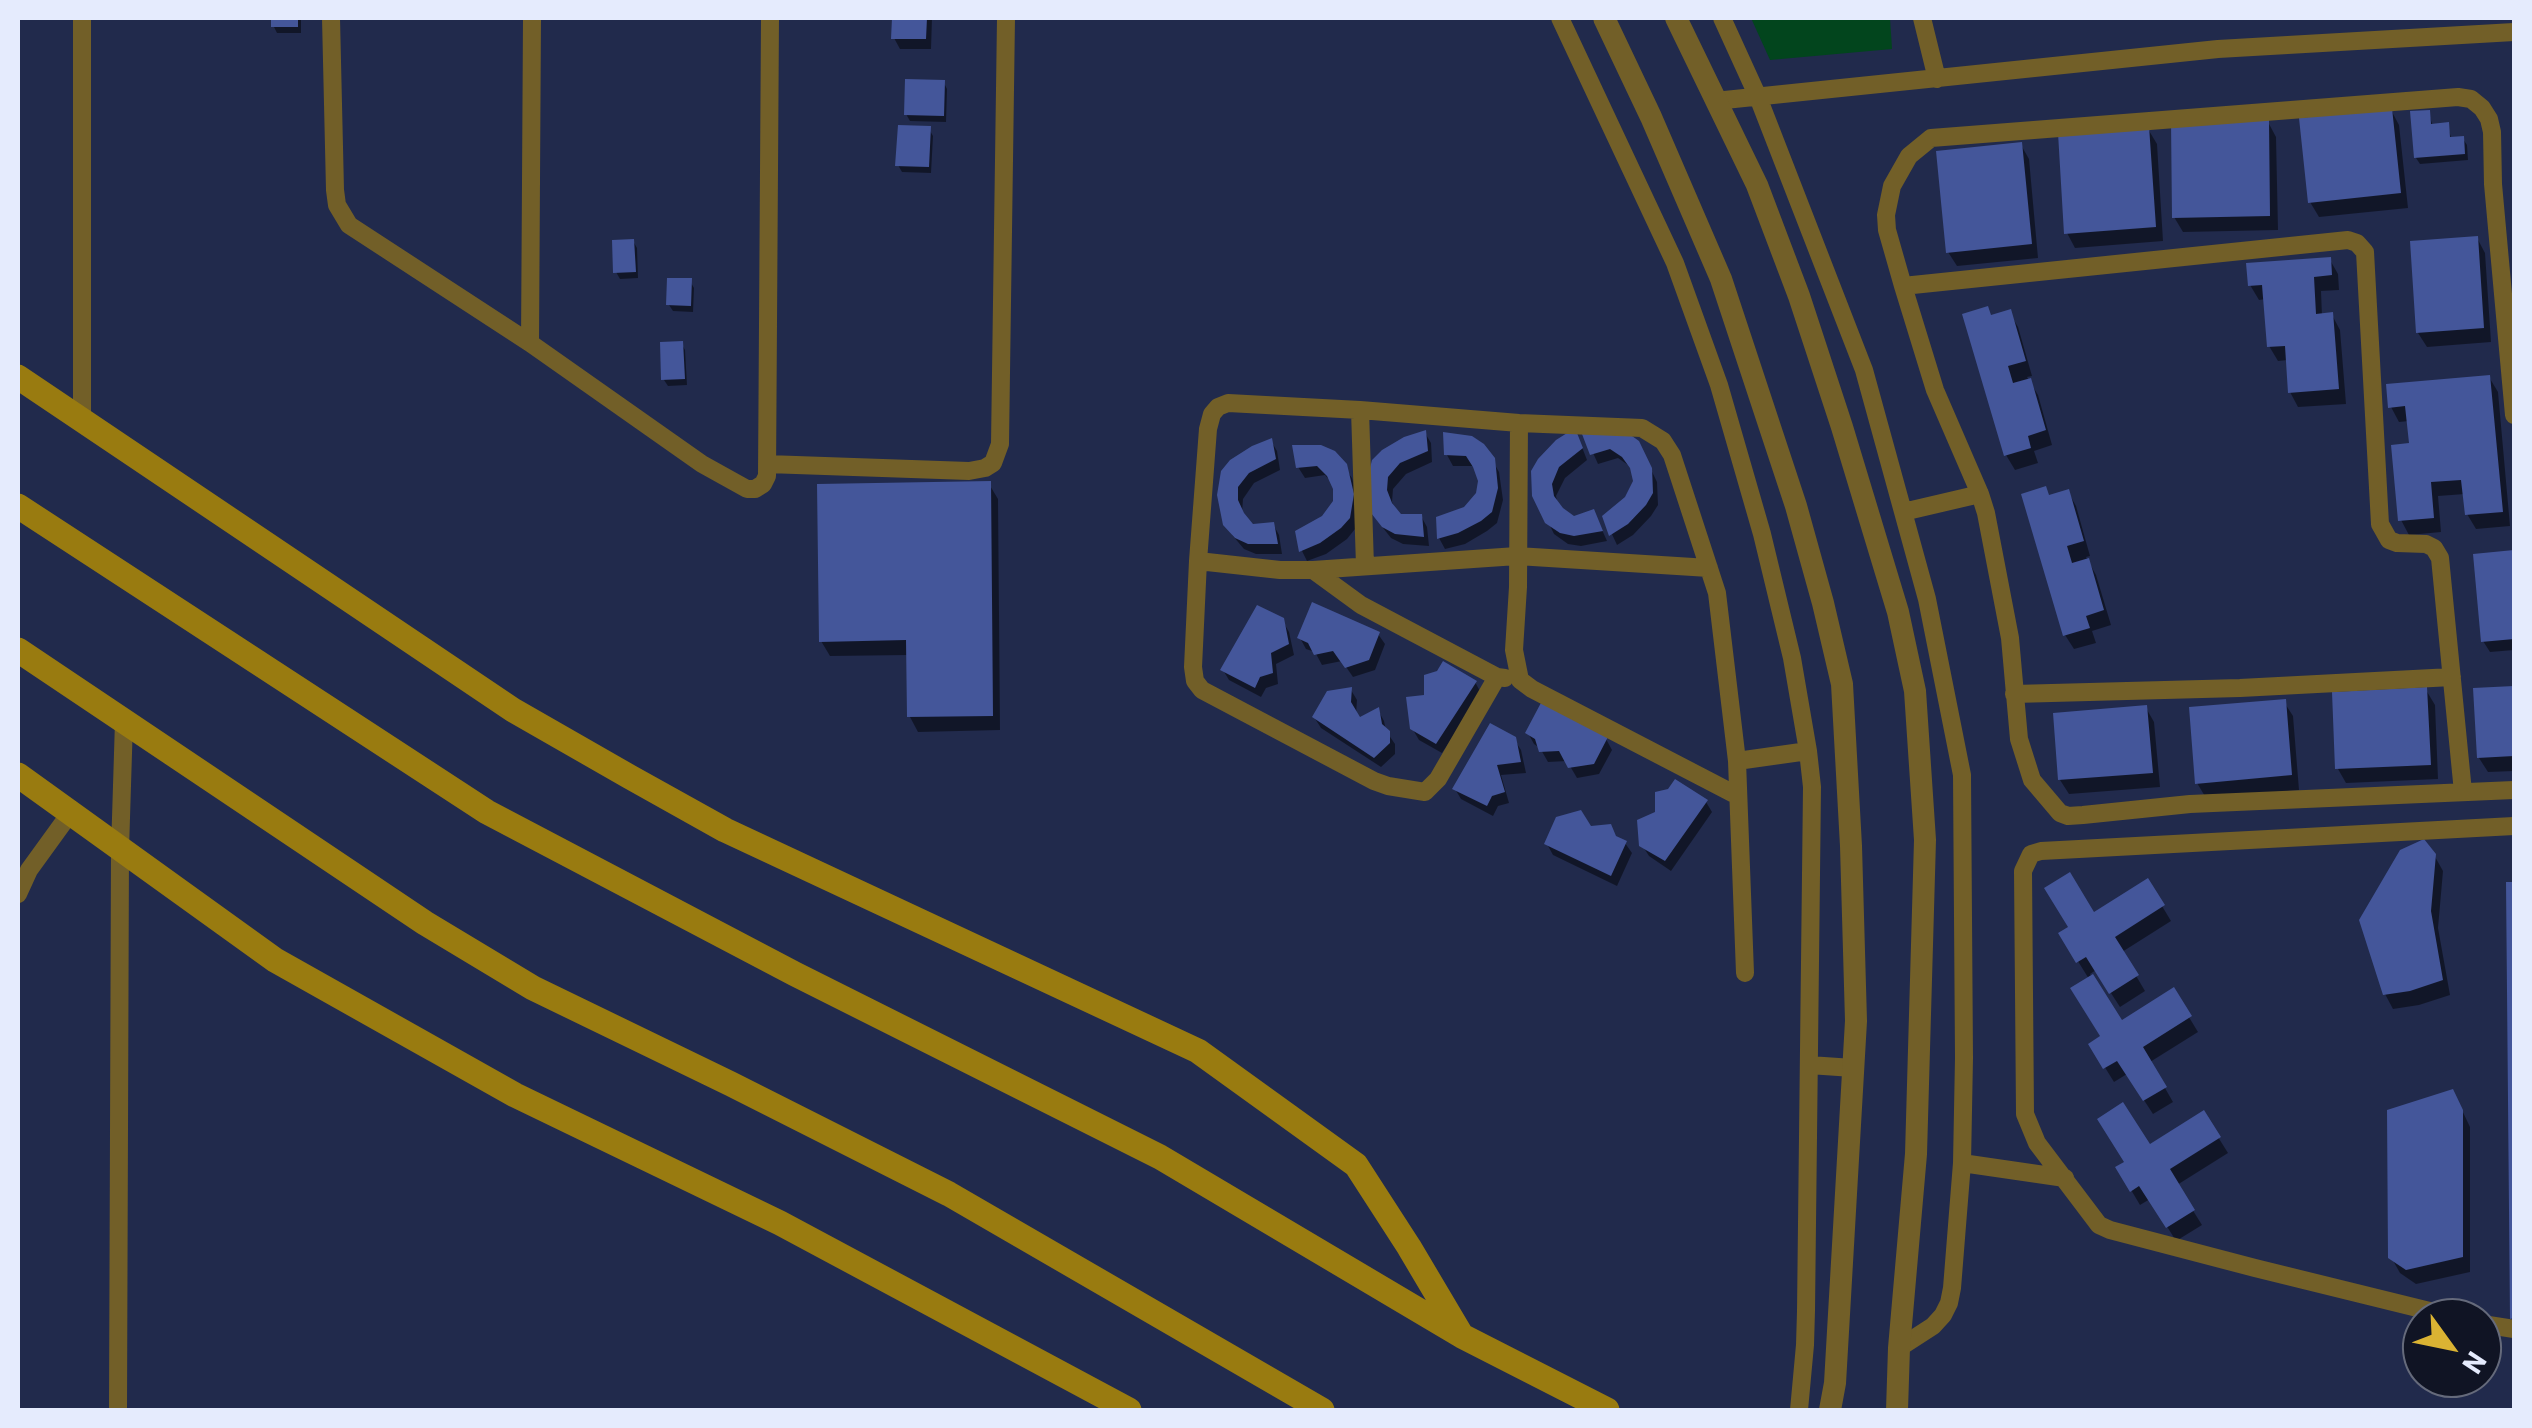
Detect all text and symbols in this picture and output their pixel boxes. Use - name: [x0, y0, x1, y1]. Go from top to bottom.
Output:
- north arrow: [2402, 1298, 2502, 1398]
- text: N: [2456, 1346, 2495, 1380]

